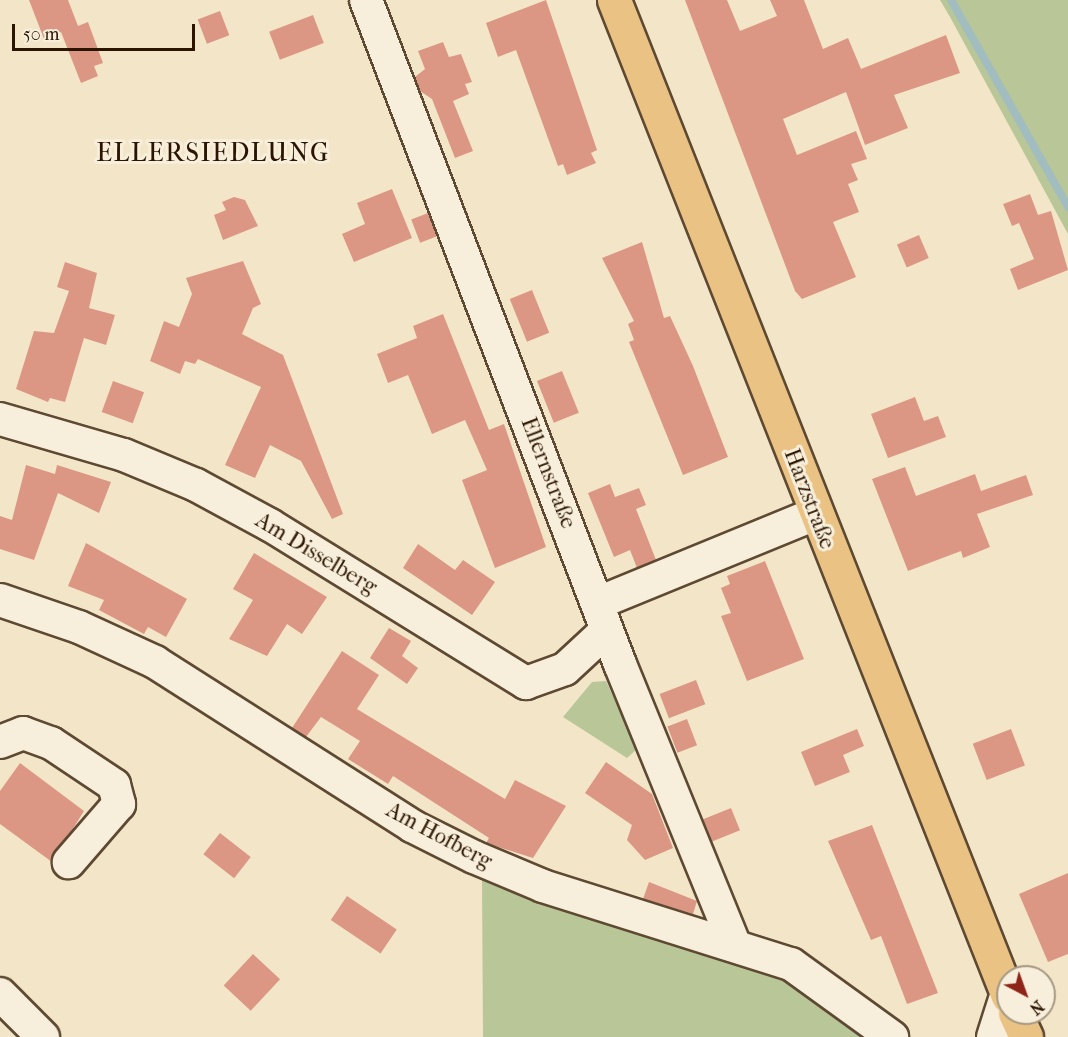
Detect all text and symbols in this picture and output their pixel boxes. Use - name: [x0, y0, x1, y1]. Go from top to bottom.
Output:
- scale bar: [15, 12, 198, 50]
- text: 50 m: [23, 24, 59, 45]
- district label: ELLERSIEDLUNG: [96, 137, 330, 169]
- street label: Ellernstraße: [515, 414, 581, 532]
- street label: Harzstraße: [778, 445, 840, 553]
- street label: Am Disselberg: [250, 507, 382, 601]
- street label: Am Hofberg: [382, 797, 496, 875]
- north arrow: [996, 965, 1056, 1025]
- text: N: [1026, 996, 1048, 1019]

